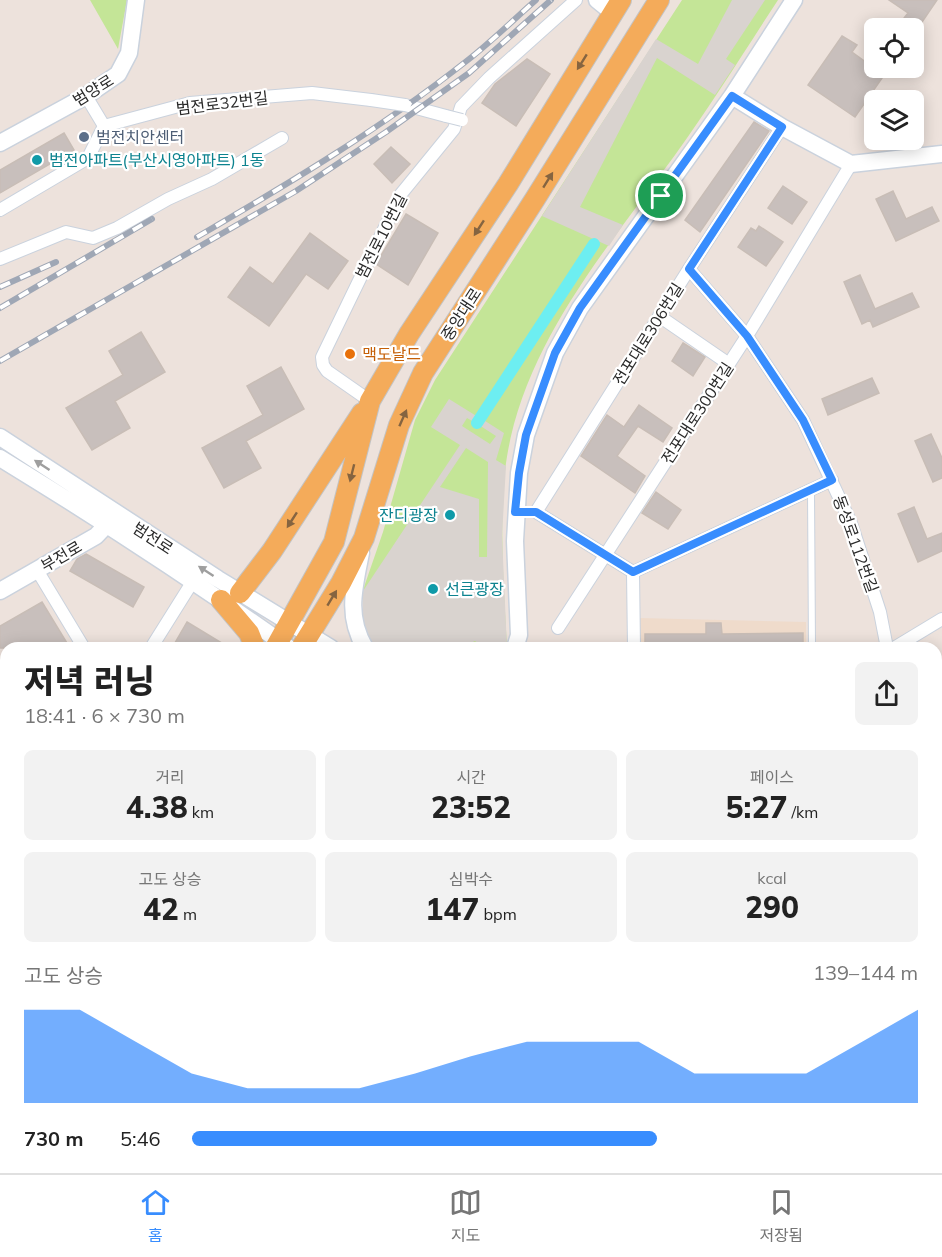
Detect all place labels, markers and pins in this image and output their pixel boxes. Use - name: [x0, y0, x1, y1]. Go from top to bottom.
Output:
- place label: 범전치안센터: [96, 127, 184, 147]
- marker: 범전치안센터: [77, 130, 91, 144]
- place label: 범전아파트(부산시영아파트) 1동: [49, 150, 265, 170]
- marker: 범전아파트(부산시영아파트) 1동: [30, 153, 44, 167]
- pin: [635, 170, 686, 221]
- place label: 맥도날드: [362, 344, 421, 364]
- marker: 맥도날드: [343, 347, 357, 361]
- place label: 잔디광장: [379, 505, 438, 525]
- marker: 잔디광장: [443, 508, 457, 522]
- place label: 선큰광장: [445, 579, 504, 599]
- marker: 선큰광장: [426, 582, 440, 596]

